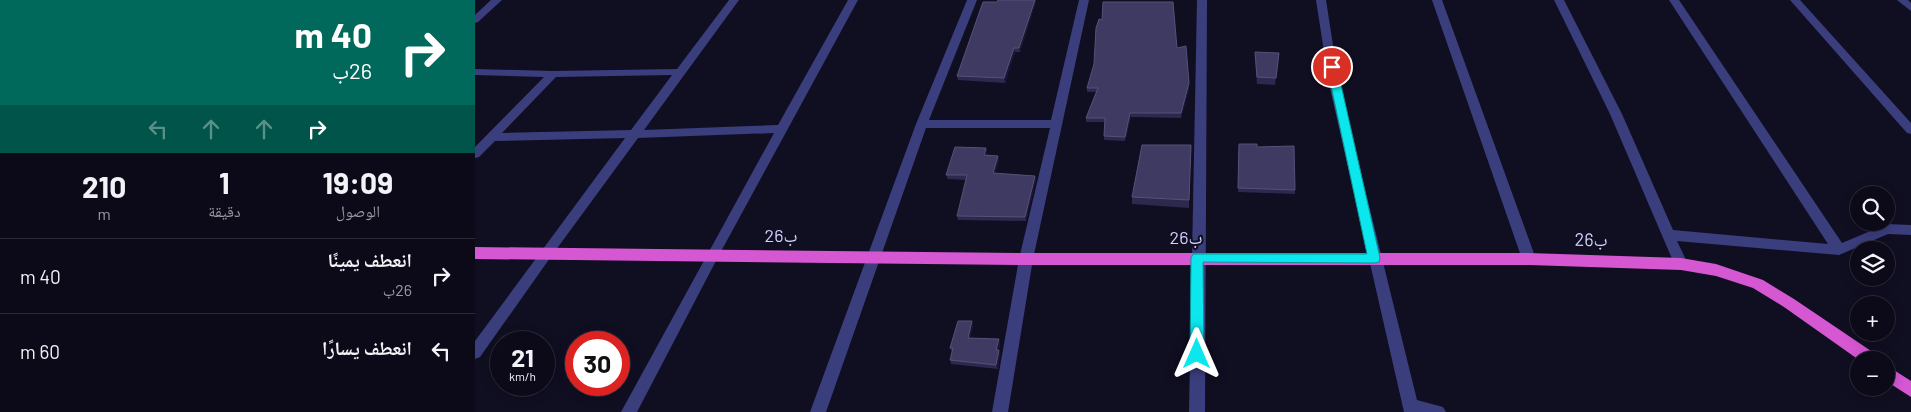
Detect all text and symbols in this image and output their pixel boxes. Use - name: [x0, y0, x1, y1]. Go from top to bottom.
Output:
- text: 40 m: [295, 13, 372, 55]
- icon: right: [390, 20, 455, 85]
- pin: [1311, 46, 1353, 88]
- icon: arrive: [1318, 53, 1346, 81]
- text: 26ب: [332, 57, 372, 83]
- icon: left: [144, 115, 172, 143]
- icon: ahead: [197, 115, 225, 143]
- icon: ahead: [250, 115, 278, 143]
- icon: right: [303, 115, 331, 143]
- text: 1: [219, 164, 230, 200]
- text: 19:09: [323, 164, 393, 200]
- text: 210: [82, 168, 126, 204]
- map controls: [1850, 186, 1895, 396]
- button: search: [1850, 186, 1895, 231]
- text: دقيقة: [208, 201, 241, 220]
- text: الوصول: [336, 201, 380, 220]
- text: m: [97, 204, 111, 223]
- street label: 26ب: [765, 224, 798, 247]
- street label: 26ب: [1170, 226, 1203, 249]
- street label: 26ب: [1574, 228, 1608, 251]
- button: layers: [1850, 241, 1895, 286]
- text: انعطف يمينًا: [328, 248, 412, 271]
- icon: right: [427, 262, 455, 290]
- text: 40 m: [20, 265, 61, 288]
- text: 26ب: [383, 280, 412, 299]
- button: +: [1850, 296, 1895, 341]
- position arrow: [1170, 327, 1222, 379]
- speed limit sign: 30: [565, 331, 630, 396]
- text: انعطف يسارًا: [322, 336, 412, 359]
- icon: left: [427, 337, 455, 365]
- text: 60 m: [20, 340, 60, 363]
- text: 21: [511, 342, 534, 372]
- button: −: [1850, 351, 1895, 396]
- text: km/h: [509, 369, 536, 383]

